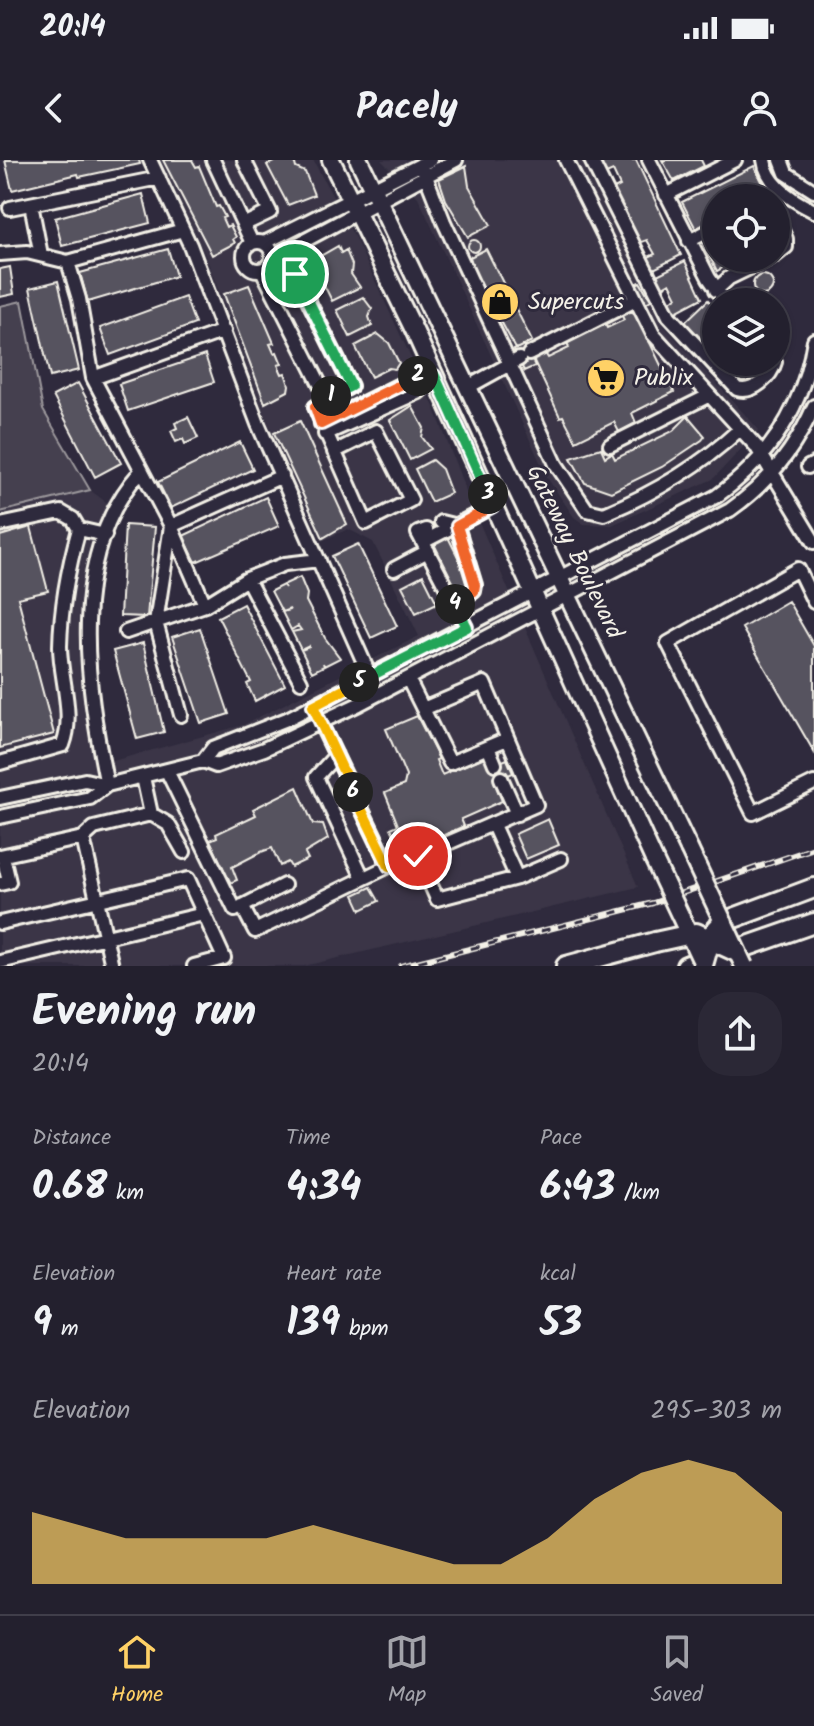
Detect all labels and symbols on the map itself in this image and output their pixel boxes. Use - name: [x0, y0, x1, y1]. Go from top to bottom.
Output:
- pin: [261, 240, 329, 308]
- shop icon: Supercuts: [479, 281, 521, 323]
- place label: Supercuts: [528, 283, 624, 322]
- pin: 2: [398, 356, 438, 396]
- supermarket icon: Publix: [585, 357, 627, 399]
- place label: Publix: [634, 359, 694, 398]
- pin: 1: [311, 376, 351, 416]
- street label: Gateway Boulevard: [515, 458, 634, 647]
- pin: 3: [468, 474, 508, 514]
- pin: 4: [435, 584, 475, 624]
- pin: 5: [339, 662, 379, 702]
- pin: 6: [333, 772, 373, 812]
- pin: [384, 822, 452, 890]

